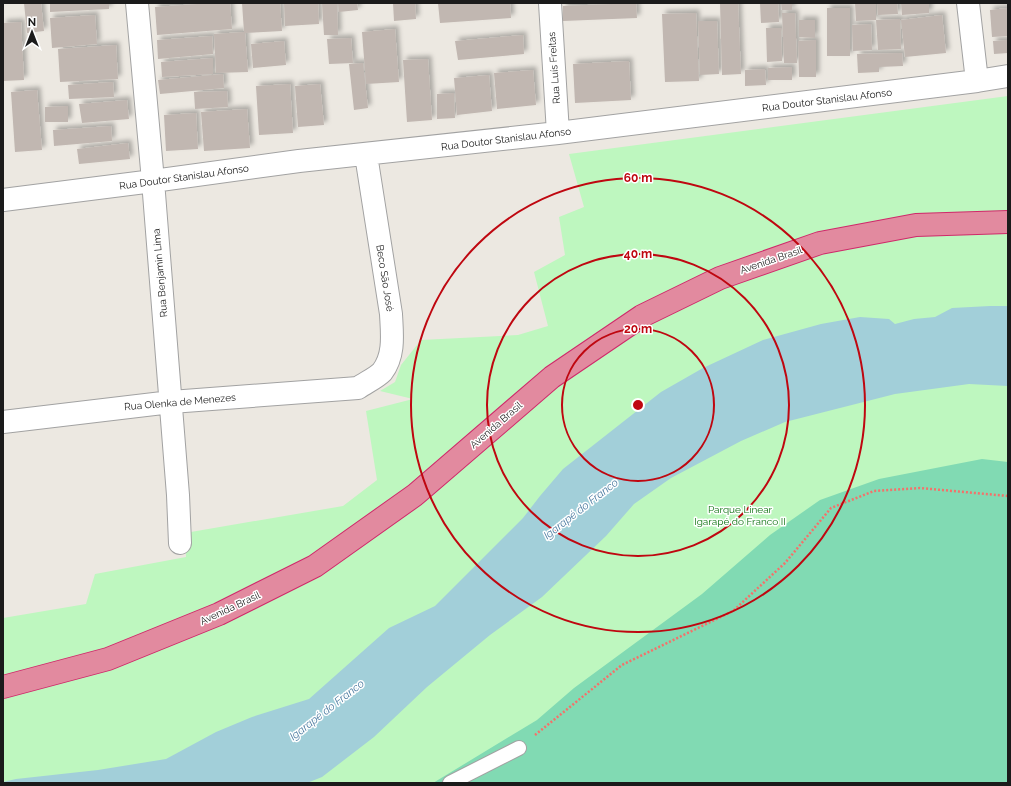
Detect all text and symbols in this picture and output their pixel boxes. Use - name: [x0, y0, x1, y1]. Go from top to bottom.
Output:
- north arrow: [12, 12, 52, 52]
- text: N: [28, 16, 36, 29]
- street label: Rua Luís Freitas: [546, 31, 562, 104]
- street label: Rua Doutor Stanislau Afonso: [761, 87, 893, 113]
- street label: Rua Doutor Stanislau Afonso: [440, 126, 572, 152]
- street label: Rua Doutor Stanislau Afonso: [118, 162, 250, 192]
- text: 60 m: [624, 171, 652, 185]
- street label: Rua Benjamin Lima: [151, 228, 169, 318]
- street label: Beco São José: [374, 244, 396, 312]
- street label: Avenida Brasil: [738, 244, 804, 276]
- text: 40 m: [624, 247, 652, 261]
- text: 20 m: [624, 322, 652, 336]
- street label: Rua Olenka de Menezes: [124, 392, 236, 412]
- centre of rings: [631, 398, 645, 412]
- street label: Avenida Brasil: [468, 399, 524, 450]
- water label: Igarapé do Franco: [541, 476, 621, 542]
- park label: Parque Linear Igarapé do Franco II: [694, 504, 786, 527]
- street label: Avenida Brasil: [198, 589, 262, 627]
- water label: Igarapé do Franco: [287, 677, 367, 743]

